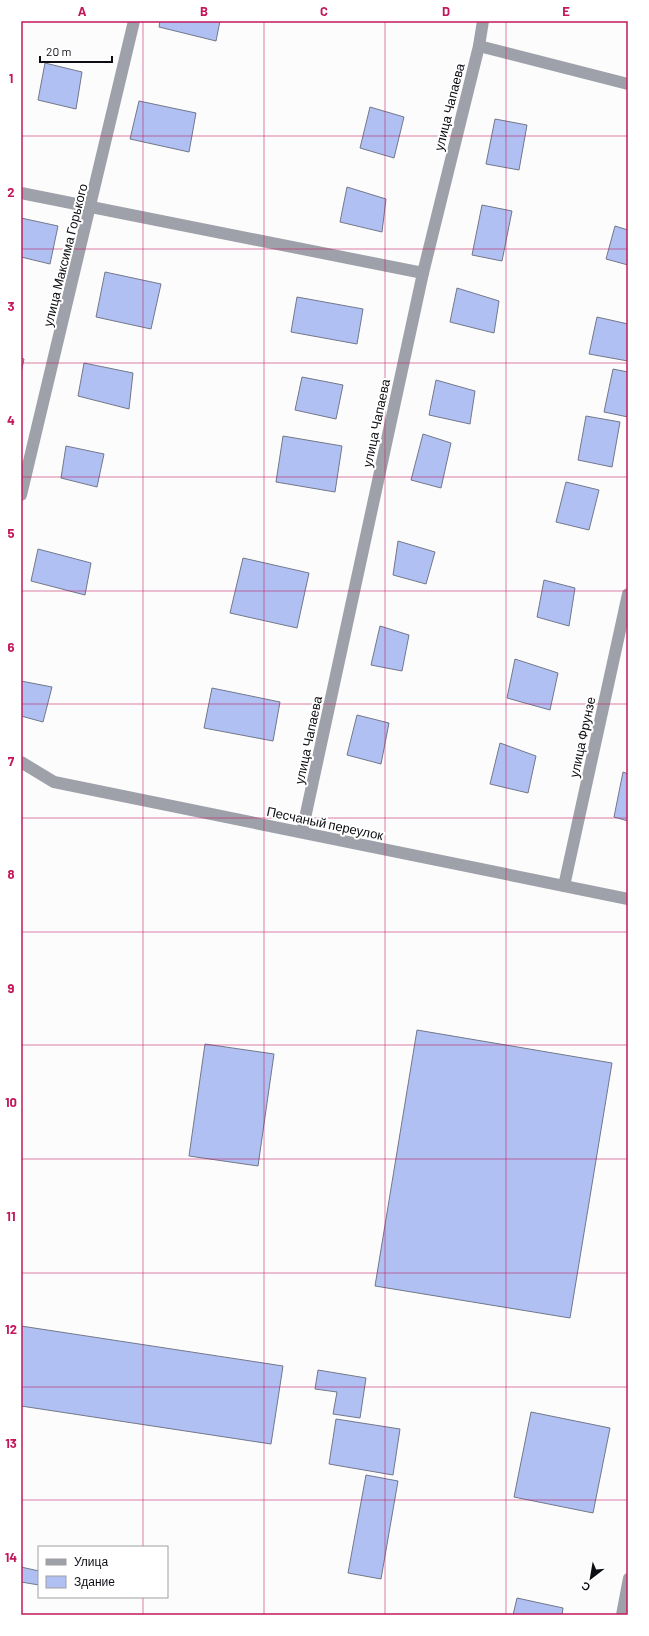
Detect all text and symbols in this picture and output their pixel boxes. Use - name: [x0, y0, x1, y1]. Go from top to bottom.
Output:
- text: A: [78, 3, 87, 19]
- text: B: [200, 3, 208, 19]
- text: C: [320, 3, 328, 19]
- text: D: [442, 3, 450, 19]
- text: E: [562, 3, 570, 19]
- scale bar: [40, 38, 112, 64]
- text: 20 m: [46, 44, 72, 58]
- street label: улица Чапаева: [430, 61, 468, 152]
- text: 1: [9, 70, 13, 86]
- street label: улица Максима Горького: [39, 182, 91, 328]
- text: 2: [7, 184, 15, 200]
- text: 3: [7, 298, 15, 314]
- street label: улица Чапаева: [359, 377, 393, 469]
- text: 4: [7, 412, 15, 428]
- text: 5: [7, 525, 15, 541]
- text: 6: [8, 639, 15, 655]
- street label: улица Чапаева: [291, 694, 325, 786]
- street label: улица Фрунзе: [566, 695, 598, 779]
- text: 7: [8, 753, 15, 769]
- street label: Песчаный переулок: [265, 803, 385, 843]
- text: 8: [7, 866, 15, 882]
- text: 9: [8, 980, 15, 996]
- text: 10: [5, 1094, 17, 1110]
- text: 11: [6, 1208, 16, 1224]
- text: 12: [5, 1321, 17, 1337]
- text: 13: [5, 1435, 17, 1451]
- legend: [38, 1546, 168, 1598]
- text: 14: [5, 1549, 17, 1565]
- text: Улица: [74, 1554, 108, 1569]
- north arrow: [571, 1558, 611, 1598]
- text: Здание: [74, 1574, 115, 1589]
- text: С: [579, 1579, 592, 1595]

